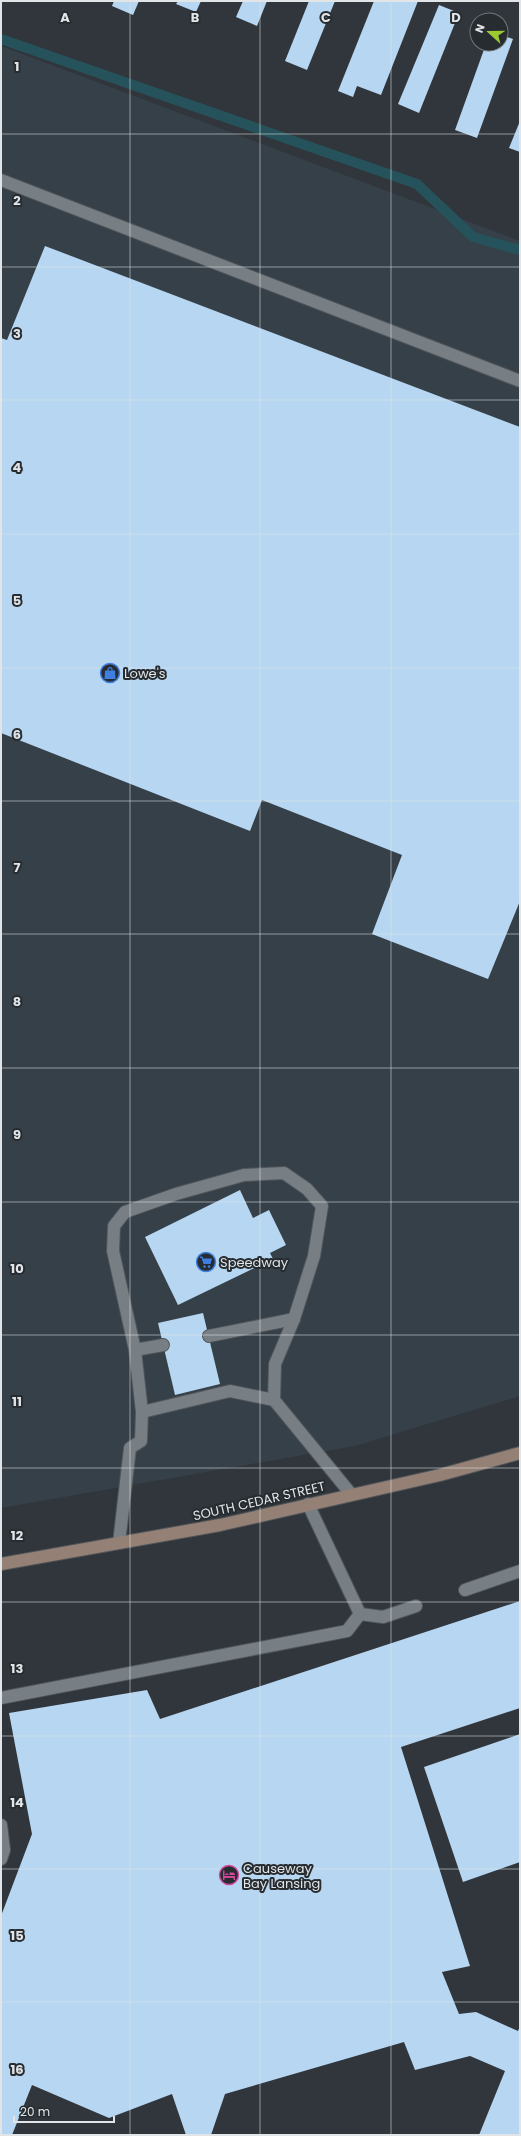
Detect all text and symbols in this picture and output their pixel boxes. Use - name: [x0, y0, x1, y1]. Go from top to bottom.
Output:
- text: A: [60, 8, 70, 27]
- text: B: [191, 8, 200, 27]
- text: C: [321, 8, 331, 27]
- text: D: [451, 8, 461, 27]
- north arrow: [469, 12, 509, 52]
- text: N: [471, 22, 489, 35]
- text: 1: [15, 57, 19, 76]
- text: 2: [13, 191, 21, 210]
- text: 3: [13, 324, 21, 343]
- text: 4: [13, 458, 22, 477]
- text: 5: [13, 591, 21, 610]
- shop icon: Lowe's: [99, 662, 121, 684]
- place label: Lowe's: [124, 664, 166, 683]
- text: 6: [13, 725, 21, 744]
- text: 7: [14, 858, 21, 877]
- text: 8: [13, 992, 21, 1011]
- text: 9: [13, 1125, 21, 1144]
- supermarket icon: Speedway: [195, 1251, 217, 1273]
- place label: Speedway: [220, 1253, 289, 1272]
- text: 10: [10, 1259, 24, 1278]
- text: 11: [12, 1392, 22, 1411]
- street label: SOUTH CEDAR STREET: [191, 1477, 327, 1525]
- text: 12: [11, 1526, 24, 1545]
- text: 13: [11, 1659, 24, 1678]
- text: 14: [10, 1793, 24, 1812]
- place label: Causeway Bay Lansing: [243, 1859, 320, 1893]
- hotel icon: Causeway Bay Lansing: [218, 1864, 240, 1886]
- text: 15: [10, 1926, 24, 1945]
- text: 16: [10, 2060, 24, 2079]
- scale bar: [14, 2098, 114, 2124]
- text: 20 m: [20, 2103, 50, 2120]

